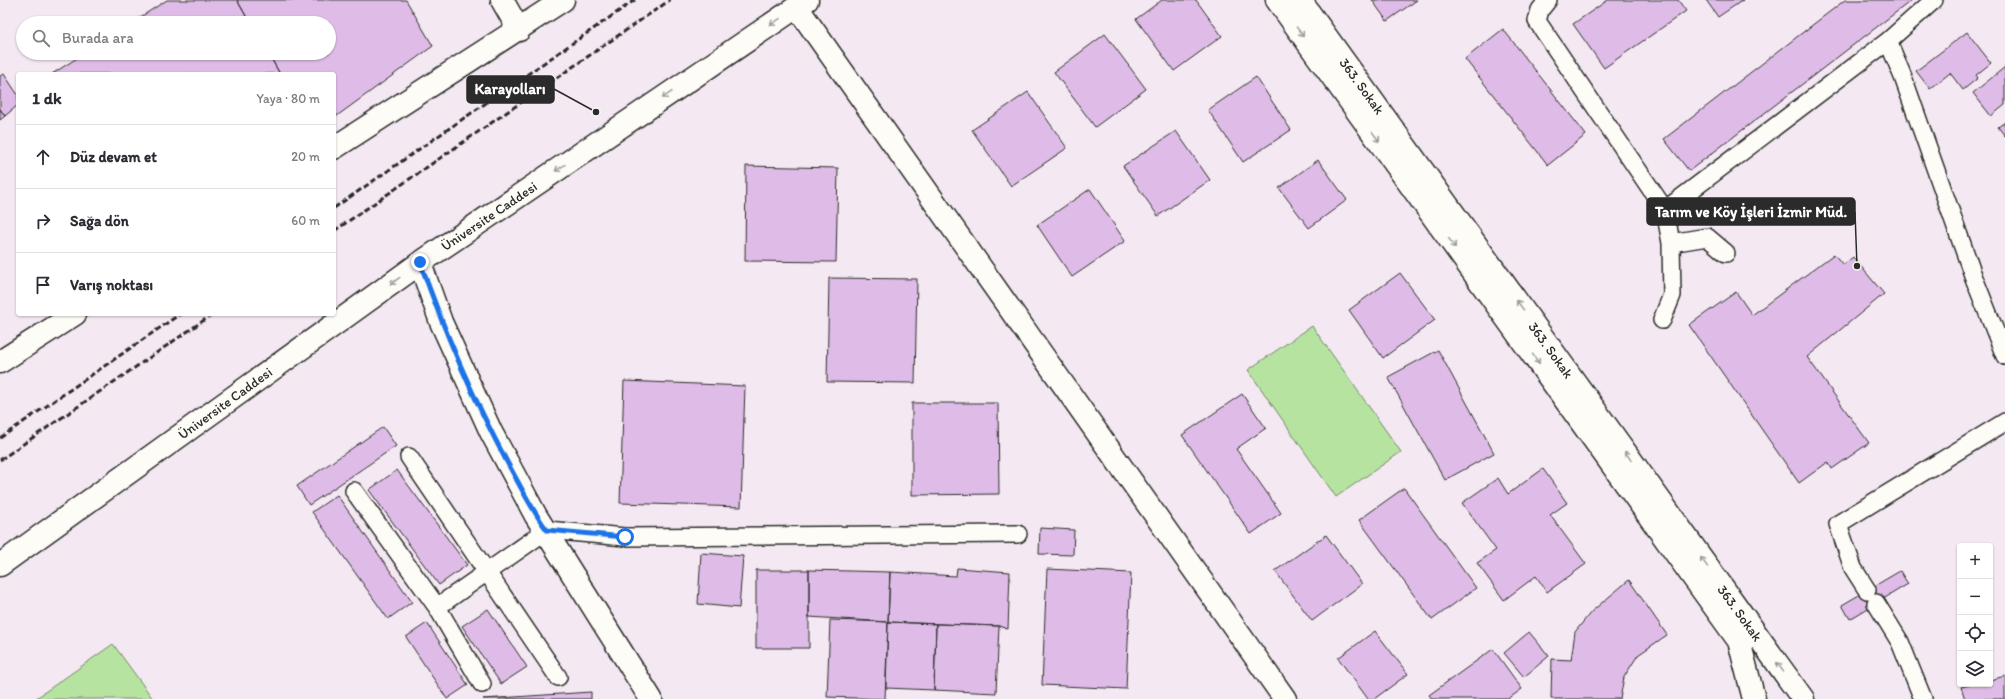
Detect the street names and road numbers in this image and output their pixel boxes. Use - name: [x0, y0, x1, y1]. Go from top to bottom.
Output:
- street label: 363. Sokak: [1335, 55, 1388, 118]
- street label: Üniversite Caddesi: [438, 178, 541, 255]
- street label: 363. Sokak: [1524, 319, 1577, 382]
- street label: Üniversite Caddesi: [175, 364, 276, 443]
- street label: 363. Sokak: [1713, 582, 1766, 645]

